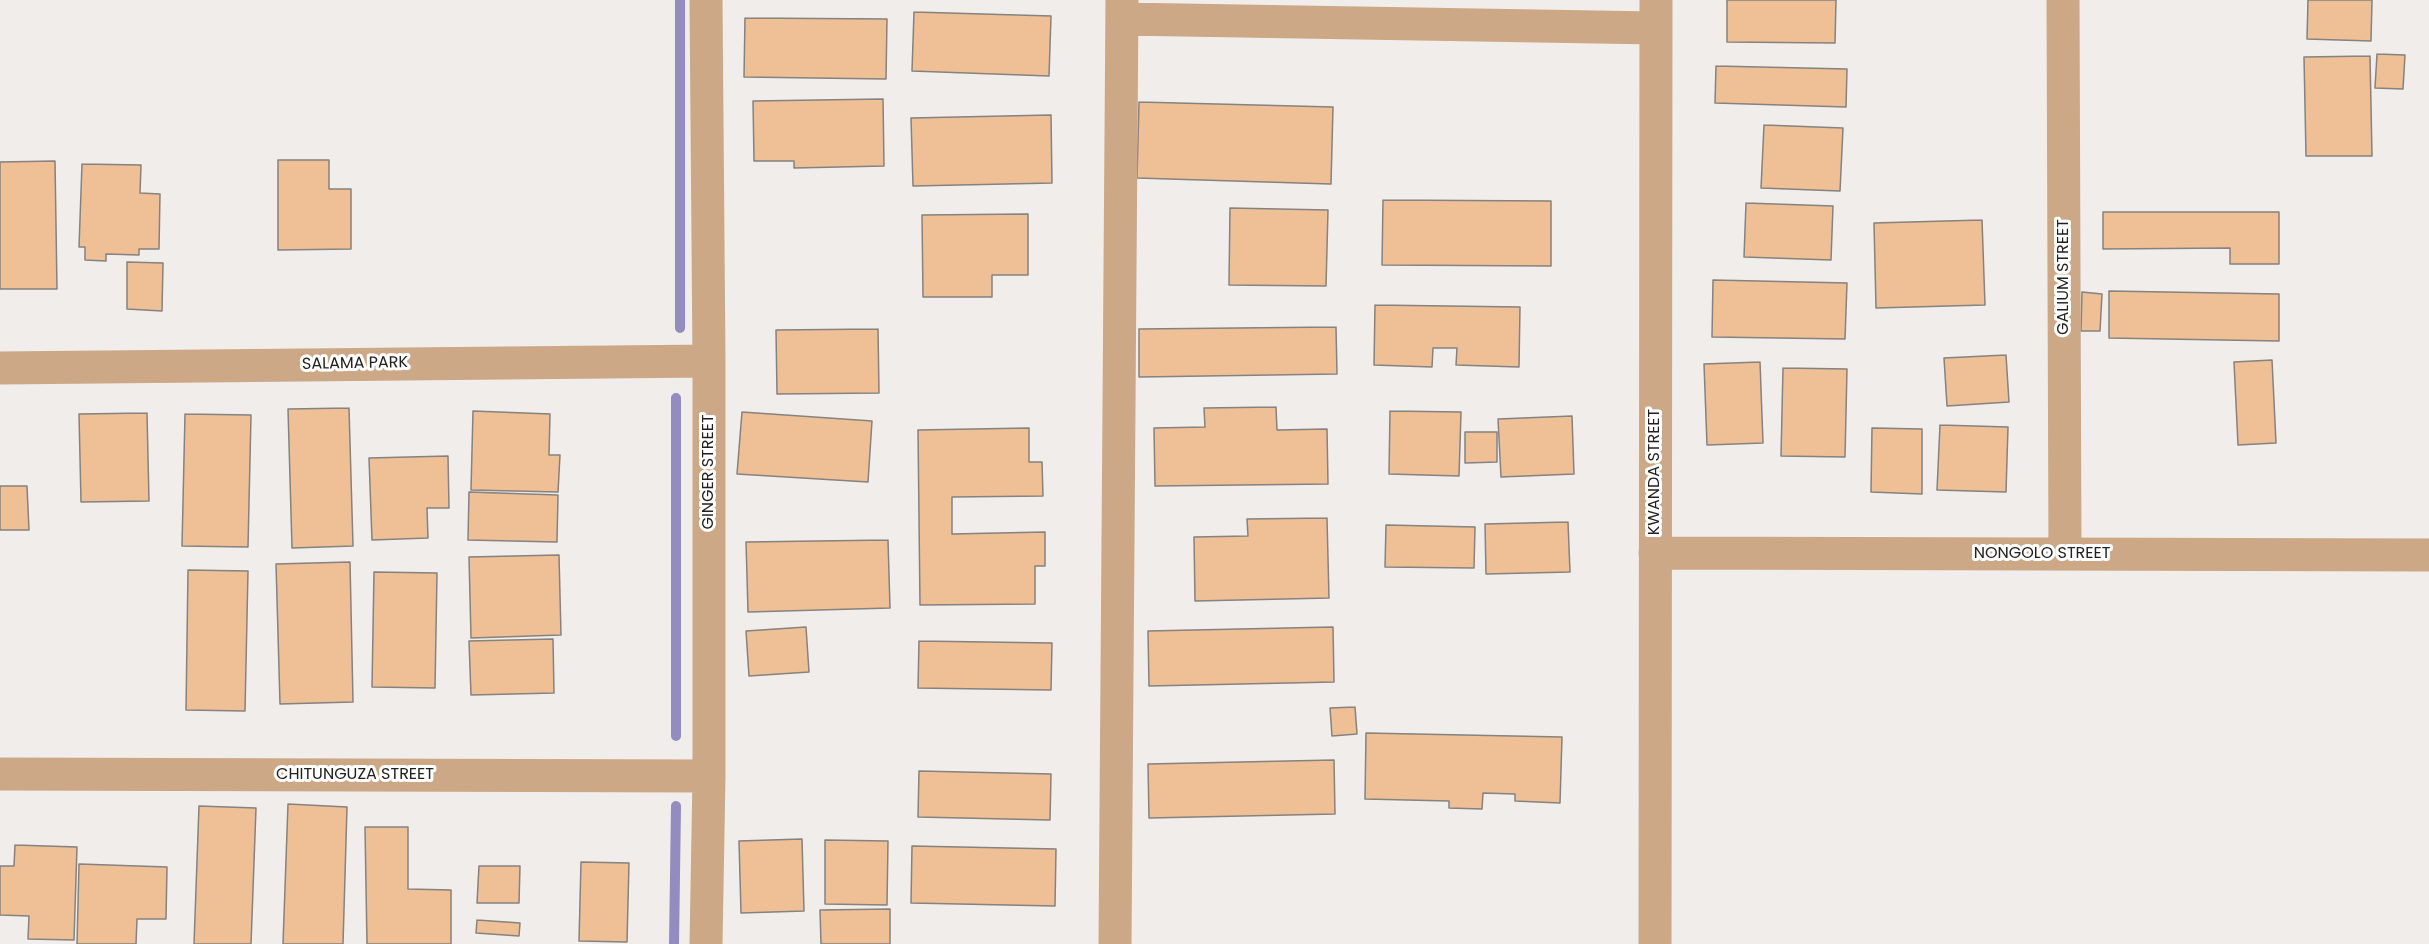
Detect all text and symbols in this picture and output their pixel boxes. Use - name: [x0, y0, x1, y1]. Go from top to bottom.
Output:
- street label: GALIUM STREET: [2054, 219, 2074, 335]
- street label: SALAMA PARK: [302, 353, 408, 375]
- street label: KWANDA STREET: [1645, 409, 1665, 535]
- street label: GINGER STREET: [699, 414, 719, 530]
- street label: NONGOLO STREET: [1974, 544, 2110, 564]
- street label: CHITUNGUZA STREET: [276, 765, 434, 785]

